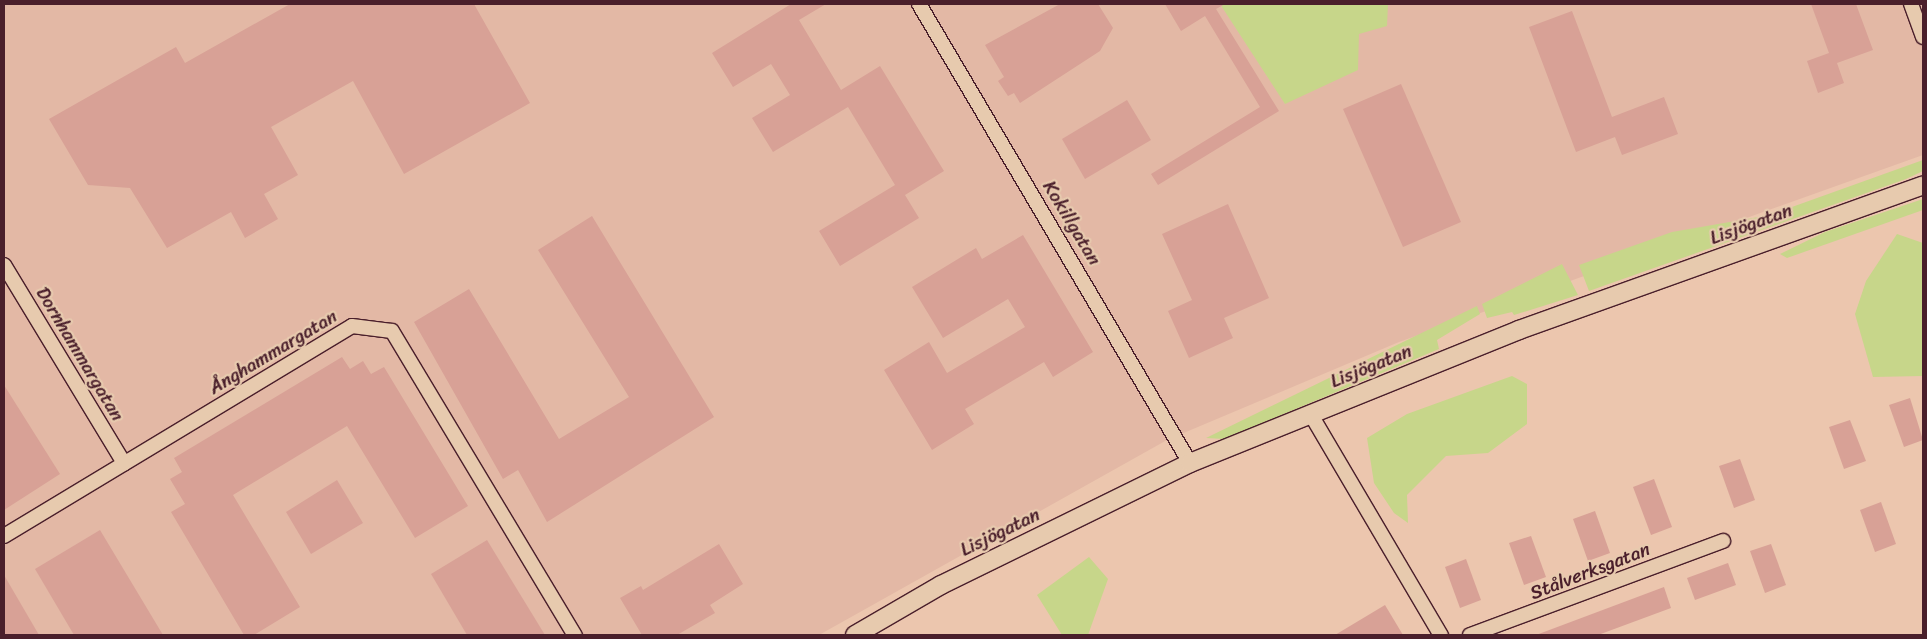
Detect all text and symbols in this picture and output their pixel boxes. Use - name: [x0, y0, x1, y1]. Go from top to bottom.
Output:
- street label: Kokillgatan: [1038, 177, 1106, 269]
- street label: Lisjögatan: [1707, 199, 1795, 249]
- street label: Dornhammargatan: [31, 283, 129, 425]
- street label: Ånghammargatan: [205, 305, 341, 399]
- street label: Lisjögatan: [1327, 339, 1415, 393]
- street label: Lisjögatan: [956, 503, 1044, 561]
- street label: Stålverksgatan: [1527, 538, 1653, 604]

